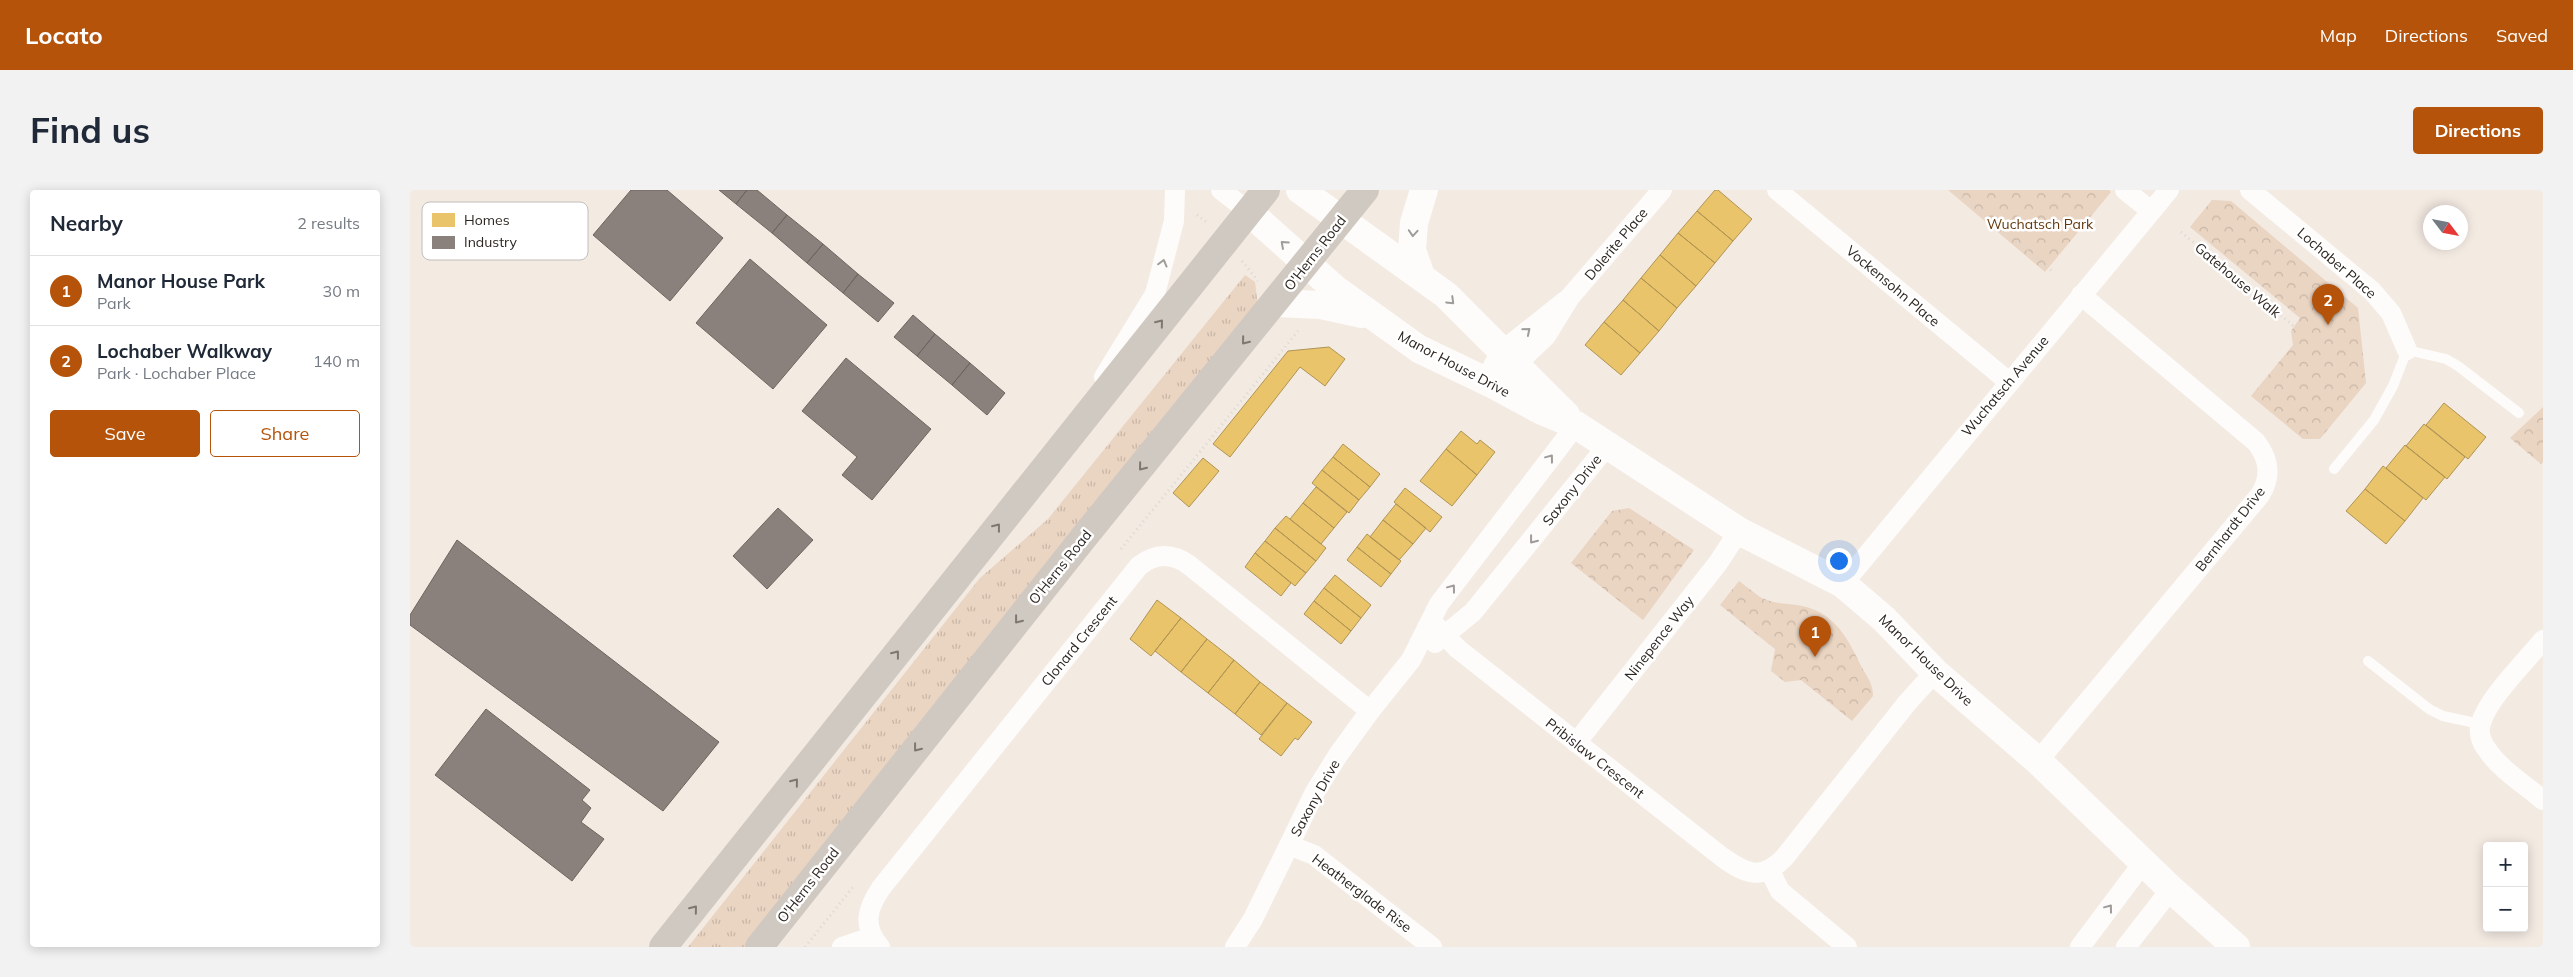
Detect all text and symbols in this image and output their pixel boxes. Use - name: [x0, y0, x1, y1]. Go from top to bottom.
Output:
- text: Locato: [25, 20, 103, 50]
- text: Map: [2320, 24, 2357, 47]
- text: Directions: [2385, 24, 2468, 47]
- text: Saved: [2496, 24, 2548, 47]
- button: Directions: [2413, 107, 2543, 154]
- text: Find us: [30, 108, 150, 152]
- legend: [422, 202, 588, 260]
- street label: Dolerite Place: [1580, 204, 1652, 284]
- north arrow: [2423, 205, 2468, 250]
- text: Nearby: [50, 210, 123, 236]
- text: Homes: [464, 211, 510, 229]
- street label: O'Herns Road: [1280, 212, 1350, 294]
- text: 2 results: [297, 213, 360, 233]
- park label: Wuchatsch Park: [1987, 215, 2094, 233]
- street label: Lochaber Place: [2294, 224, 2380, 302]
- one-way arrow: [1408, 229, 1419, 237]
- text: Industry: [464, 233, 518, 251]
- street label: Gatehouse Walk: [2191, 239, 2285, 322]
- one-way arrow: [1281, 241, 1290, 250]
- street label: Vockensohn Place: [1842, 242, 1944, 330]
- one-way arrow: [1157, 259, 1168, 268]
- text: Manor House Park: [97, 269, 265, 293]
- text: 1: [61, 281, 71, 301]
- text: 30 m: [323, 281, 360, 301]
- pin: 2: [2312, 284, 2344, 325]
- text: Park: [97, 293, 131, 313]
- one-way arrow: [1446, 295, 1455, 304]
- one-way arrow: [1154, 320, 1162, 329]
- street label: Manor House Drive: [1395, 327, 1513, 401]
- one-way arrow: [1521, 327, 1530, 336]
- street label: Wuchatsch Avenue: [1958, 332, 2052, 440]
- one-way arrow: [1242, 335, 1250, 344]
- text: Lochaber Walkway: [97, 339, 272, 363]
- text: 2: [61, 351, 71, 371]
- text: 140 m: [313, 351, 360, 371]
- text: Park · Lochaber Place: [97, 363, 256, 383]
- button: Save: [50, 410, 200, 457]
- button: Share: [210, 410, 360, 457]
- street label: Saxony Drive: [1539, 451, 1605, 529]
- one-way arrow: [1544, 454, 1553, 464]
- one-way arrow: [1138, 461, 1147, 470]
- street label: Bernhardt Drive: [2191, 483, 2269, 575]
- one-way arrow: [991, 524, 999, 533]
- street label: O'Herns Road: [1025, 526, 1095, 608]
- one-way arrow: [1530, 534, 1539, 543]
- your location: [1826, 548, 1852, 574]
- one-way arrow: [1446, 585, 1454, 594]
- street label: Clonard Crescent: [1037, 592, 1121, 690]
- street label: Ninepence Way: [1620, 592, 1698, 684]
- street label: Manor House Drive: [1875, 610, 1977, 710]
- one-way arrow: [1015, 615, 1024, 624]
- pin: 1: [1799, 616, 1831, 657]
- one-way arrow: [890, 651, 899, 660]
- street label: Pribislaw Crescent: [1542, 714, 1648, 802]
- one-way arrow: [915, 742, 923, 751]
- street label: Saxony Drive: [1286, 756, 1344, 840]
- one-way arrow: [790, 779, 798, 788]
- map controls: [2483, 842, 2528, 932]
- button: +: [2483, 842, 2528, 887]
- street label: O'Herns Road: [773, 844, 843, 926]
- street label: Heatherglade Rise: [1309, 850, 1415, 936]
- button: −: [2483, 887, 2528, 932]
- one-way arrow: [2103, 904, 2112, 914]
- one-way arrow: [688, 906, 696, 915]

